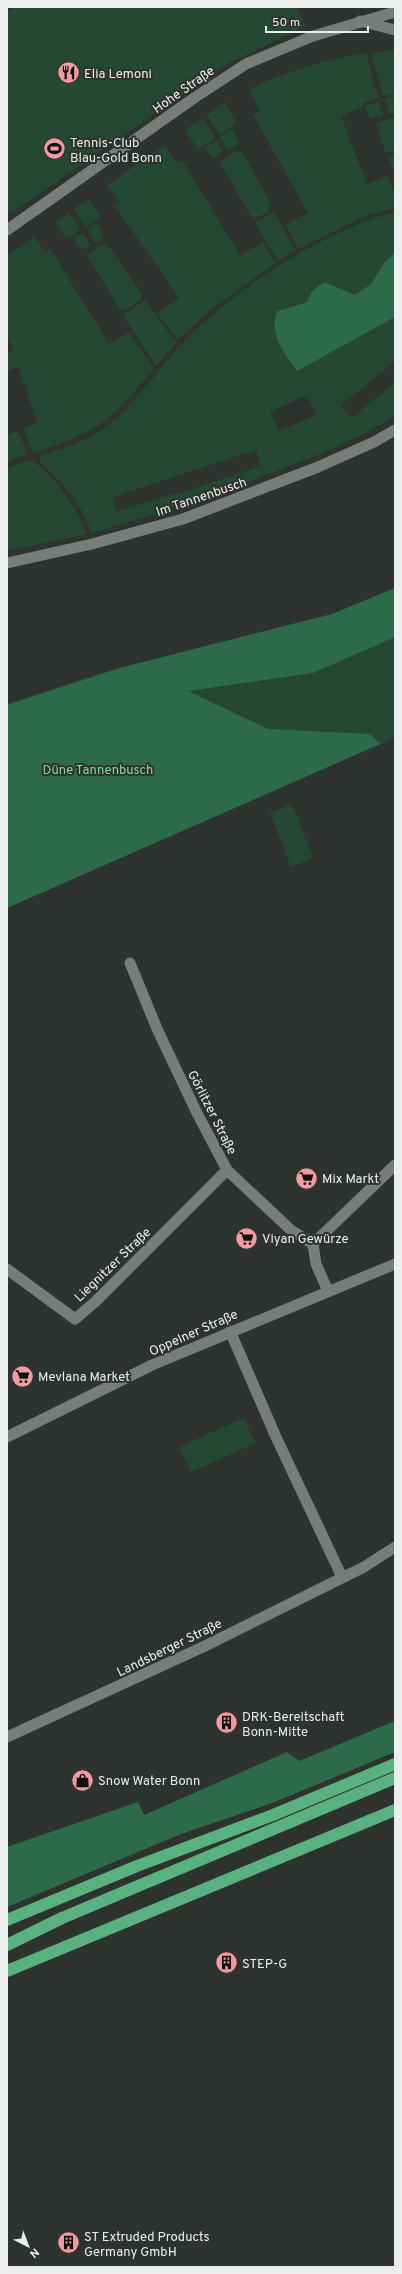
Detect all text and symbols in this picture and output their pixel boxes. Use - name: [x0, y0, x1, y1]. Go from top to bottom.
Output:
- scale bar: [266, 8, 368, 34]
- text: 50 m: [272, 15, 300, 31]
- restaurant icon: Elia Lemoni: [56, 60, 82, 86]
- street label: Hohe Straße: [150, 63, 218, 118]
- place label: Elia Lemoni: [84, 67, 152, 83]
- sports icon: Tennis-Club Blau-Gold Bonn: [41, 136, 67, 162]
- place label: Tennis-Club Blau-Gold Bonn: [70, 136, 162, 167]
- street label: Im Tannenbusch: [154, 475, 249, 521]
- park label: Düne Tannenbusch: [43, 763, 153, 779]
- street label: Görlitzer Straße: [183, 1068, 239, 1158]
- supermarket icon: Mix Markt: [293, 1165, 319, 1191]
- place label: Mix Markt: [322, 1172, 379, 1188]
- street label: Liegnitzer Straße: [72, 1225, 155, 1306]
- supermarket icon: Viyan Gewürze: [234, 1225, 260, 1251]
- place label: Viyan Gewürze: [262, 1232, 349, 1248]
- street label: Oppelner Straße: [147, 1307, 241, 1361]
- supermarket icon: Mevlana Market: [10, 1363, 36, 1389]
- place label: Mevlana Market: [38, 1370, 130, 1386]
- street label: Landsberger Straße: [115, 1616, 225, 1681]
- building icon: DRK-Bereitschaft Bonn-Mitte: [214, 1710, 240, 1736]
- place label: DRK-Bereitschaft Bonn-Mitte: [242, 1710, 345, 1741]
- shop icon: Snow Water Bonn: [69, 1767, 95, 1793]
- place label: Snow Water Bonn: [98, 1774, 200, 1790]
- building icon: STEP-G: [214, 1950, 240, 1976]
- place label: STEP-G: [242, 1957, 287, 1973]
- north arrow: [8, 2226, 48, 2266]
- building icon: ST Extruded Products Germany GmbH: [56, 2230, 82, 2256]
- place label: ST Extruded Products Germany GmbH: [84, 2230, 210, 2261]
- text: N: [26, 2245, 42, 2261]

